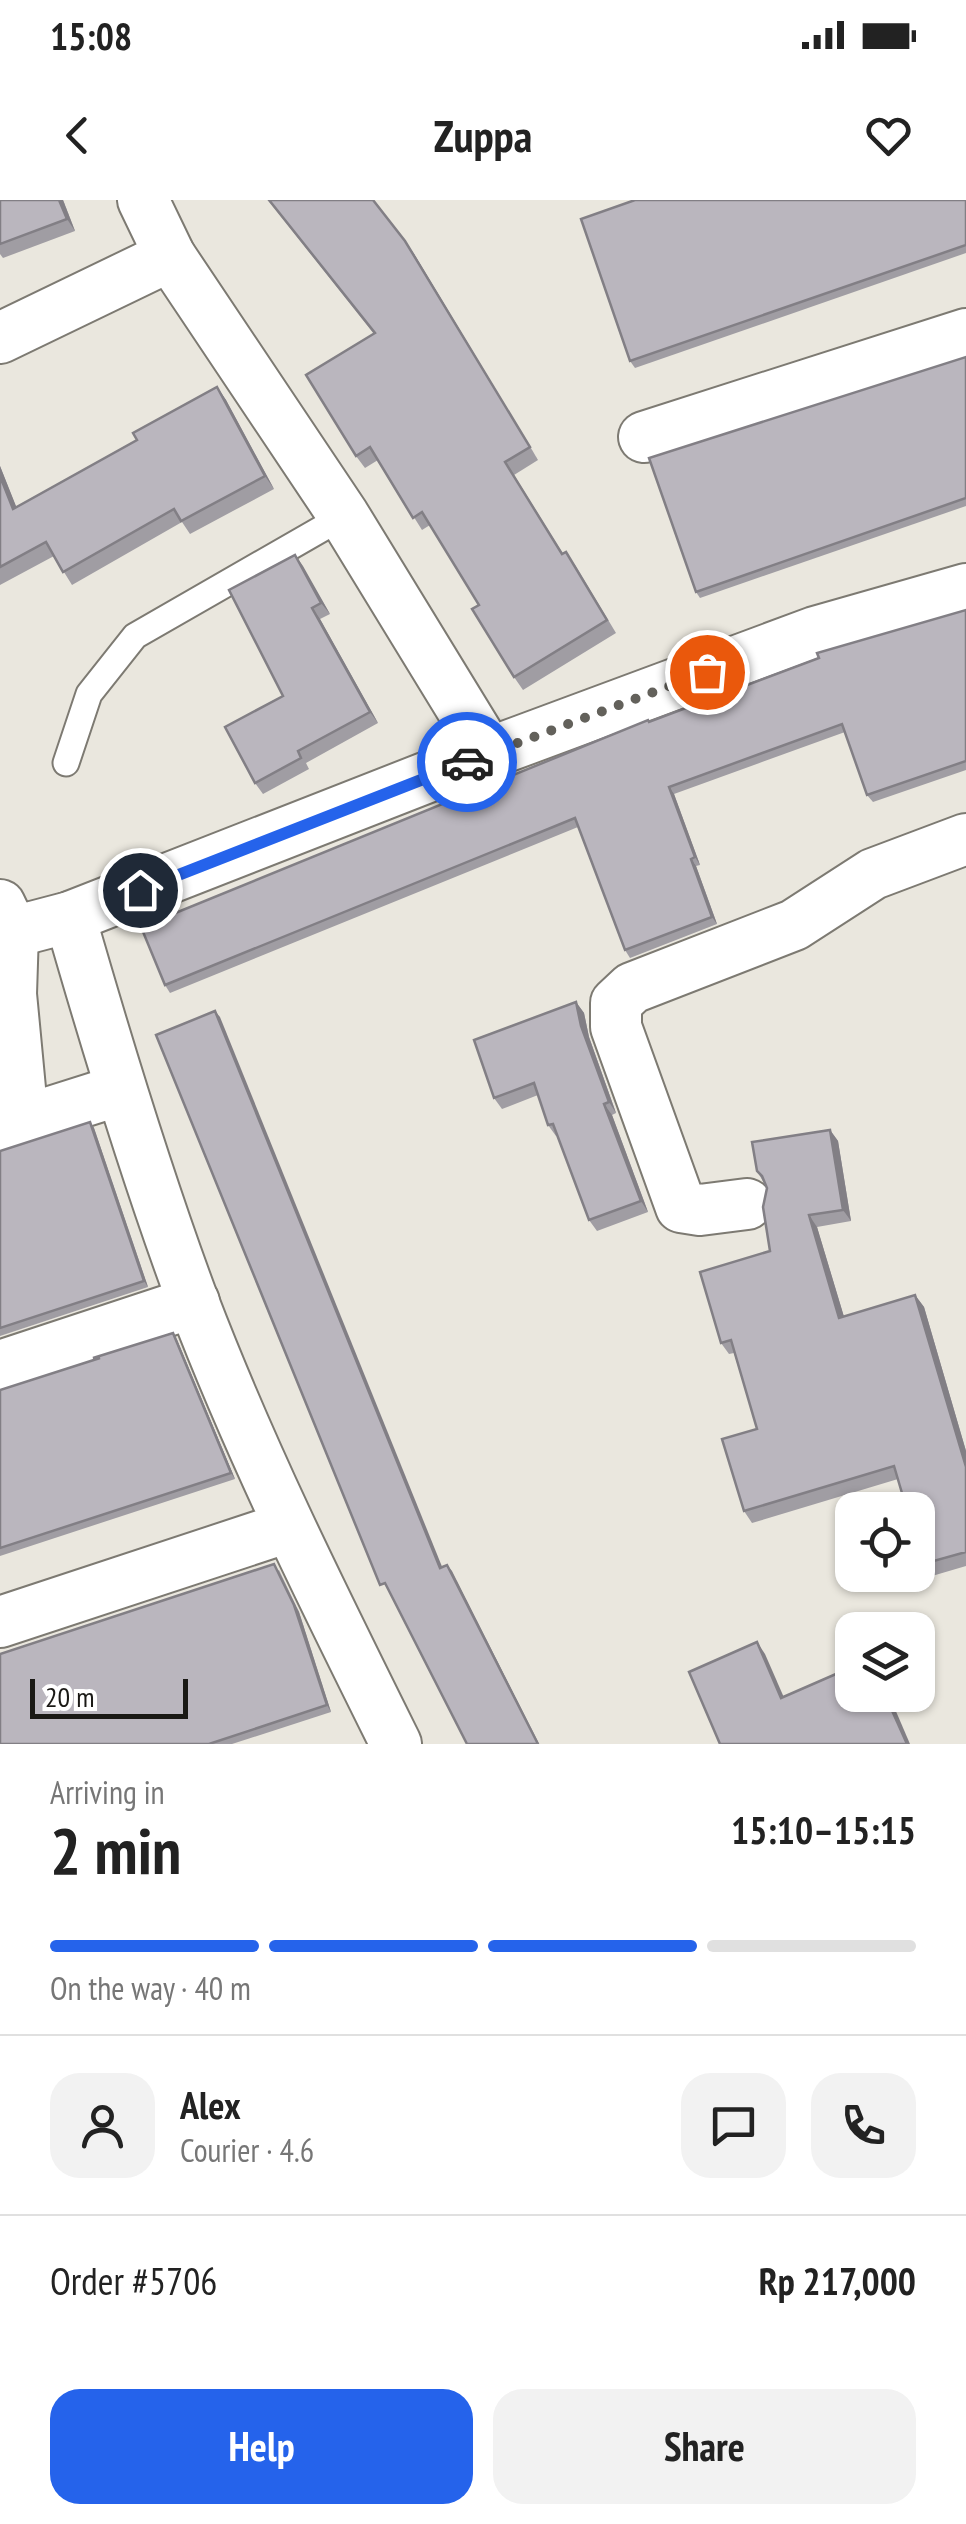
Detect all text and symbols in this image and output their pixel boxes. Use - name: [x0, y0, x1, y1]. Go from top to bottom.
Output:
- text: 15:08: [50, 11, 132, 60]
- text: Zuppa: [434, 106, 532, 164]
- icon: back: [50, 108, 105, 163]
- icon: heart: [861, 108, 916, 163]
- pin: [665, 630, 750, 715]
- icon: bag: [680, 645, 735, 700]
- courier: [417, 712, 517, 812]
- icon: car: [440, 735, 495, 790]
- pin: [98, 848, 183, 933]
- icon: home: [113, 863, 168, 918]
- map controls: [835, 1492, 935, 1712]
- button: locate: [835, 1492, 935, 1592]
- button: layers: [835, 1612, 935, 1712]
- scale bar: [30, 1674, 188, 1718]
- text: 20 m: [45, 1678, 94, 1715]
- text: Arriving in: [50, 1771, 165, 1813]
- text: 15:10–15:15: [731, 1805, 916, 1854]
- text: 2 min: [50, 1808, 181, 1892]
- text: On the way · 40 m: [50, 1967, 251, 2009]
- button: person: [50, 2073, 155, 2178]
- button: chat: [681, 2073, 786, 2178]
- button: phone: [811, 2073, 916, 2178]
- text: Alex: [180, 2080, 241, 2129]
- text: Courier · 4.6: [180, 2129, 314, 2171]
- text: Order #5706: [50, 2256, 217, 2305]
- text: Rp 217,000: [759, 2256, 916, 2305]
- button: Help: [50, 2389, 473, 2504]
- button: Share: [493, 2389, 916, 2504]

